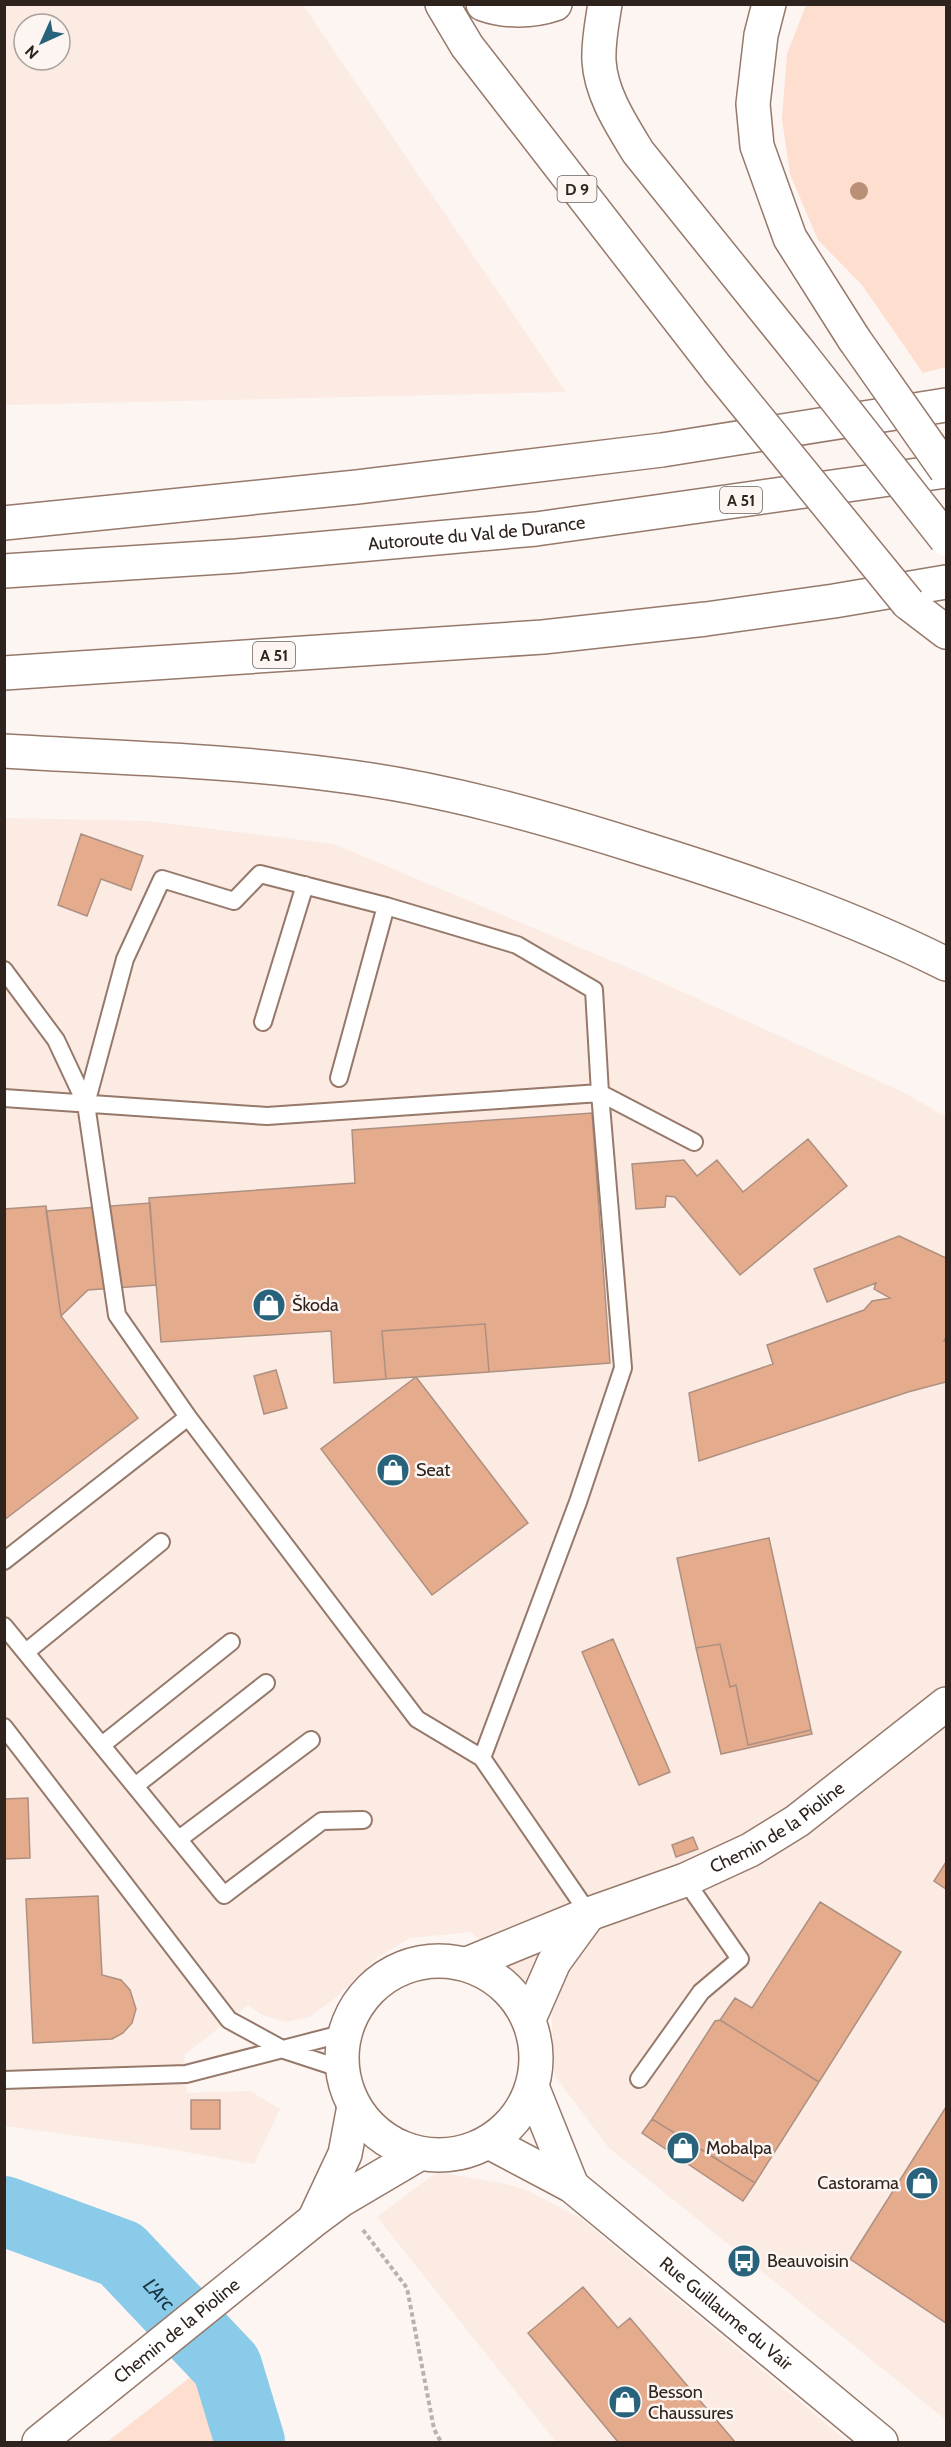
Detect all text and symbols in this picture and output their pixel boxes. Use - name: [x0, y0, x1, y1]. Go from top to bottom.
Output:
- north arrow: [12, 12, 72, 72]
- text: N: [21, 42, 42, 63]
- road number: D 9: [558, 176, 596, 202]
- road number: A 51: [720, 487, 762, 513]
- street label: Autoroute du Val de Durance: [367, 511, 586, 555]
- road number: A 51: [253, 642, 295, 668]
- shop icon: Škoda: [251, 1287, 287, 1323]
- place label: Škoda: [292, 1294, 339, 1316]
- shop icon: Seat: [375, 1452, 411, 1488]
- place label: Seat: [416, 1459, 450, 1481]
- street label: Chemin de la Pioline: [706, 1777, 849, 1878]
- shop icon: Mobalpa: [665, 2130, 701, 2166]
- place label: Mobalpa: [706, 2137, 772, 2159]
- shop icon: Castorama: [904, 2165, 940, 2201]
- place label: Castorama: [817, 2172, 899, 2194]
- bus stop icon: Beauvoisin: [726, 2243, 762, 2279]
- place label: Beauvoisin: [767, 2250, 849, 2272]
- street label: Rue Guillaume du Vair: [655, 2252, 797, 2375]
- street label: Chemin de la Pioline: [109, 2273, 244, 2388]
- water label: L'Arc: [138, 2273, 180, 2316]
- place label: Besson Chaussures: [648, 2381, 733, 2424]
- shop icon: Besson Chaussures: [607, 2384, 643, 2420]

